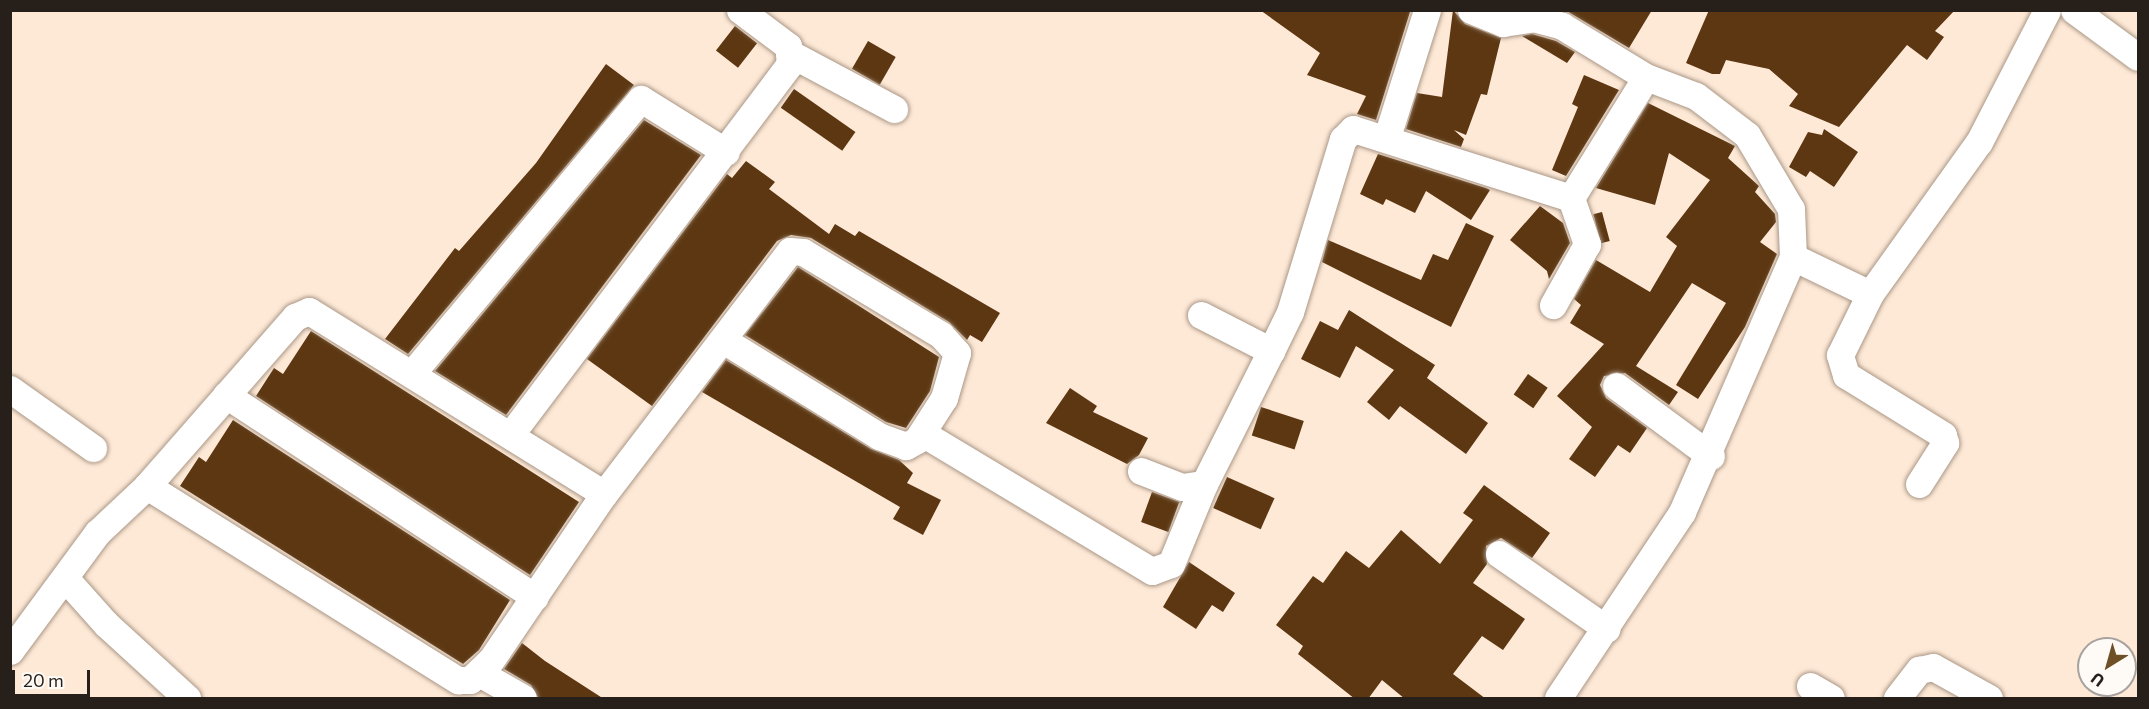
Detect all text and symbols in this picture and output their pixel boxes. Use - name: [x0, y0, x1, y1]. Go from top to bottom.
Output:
- north arrow: [2077, 637, 2137, 697]
- scale bar: [15, 658, 93, 696]
- text: 20 m: [23, 669, 64, 691]
- text: U: [2087, 669, 2107, 691]

